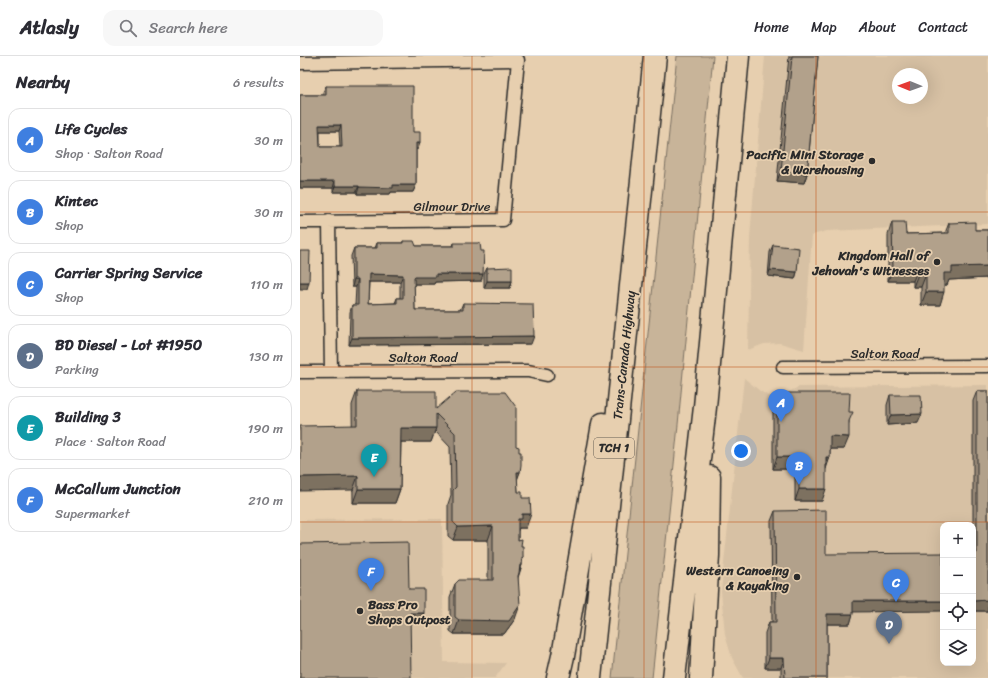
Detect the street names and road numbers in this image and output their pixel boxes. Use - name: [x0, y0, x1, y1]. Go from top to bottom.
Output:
- street label: Gilmour Drive: [413, 195, 491, 218]
- street label: Trans-Canada Highway: [606, 289, 642, 421]
- street label: Salton Road: [851, 342, 921, 365]
- street label: Salton Road: [389, 346, 459, 369]
- road number: TCH 1: [594, 438, 634, 458]

